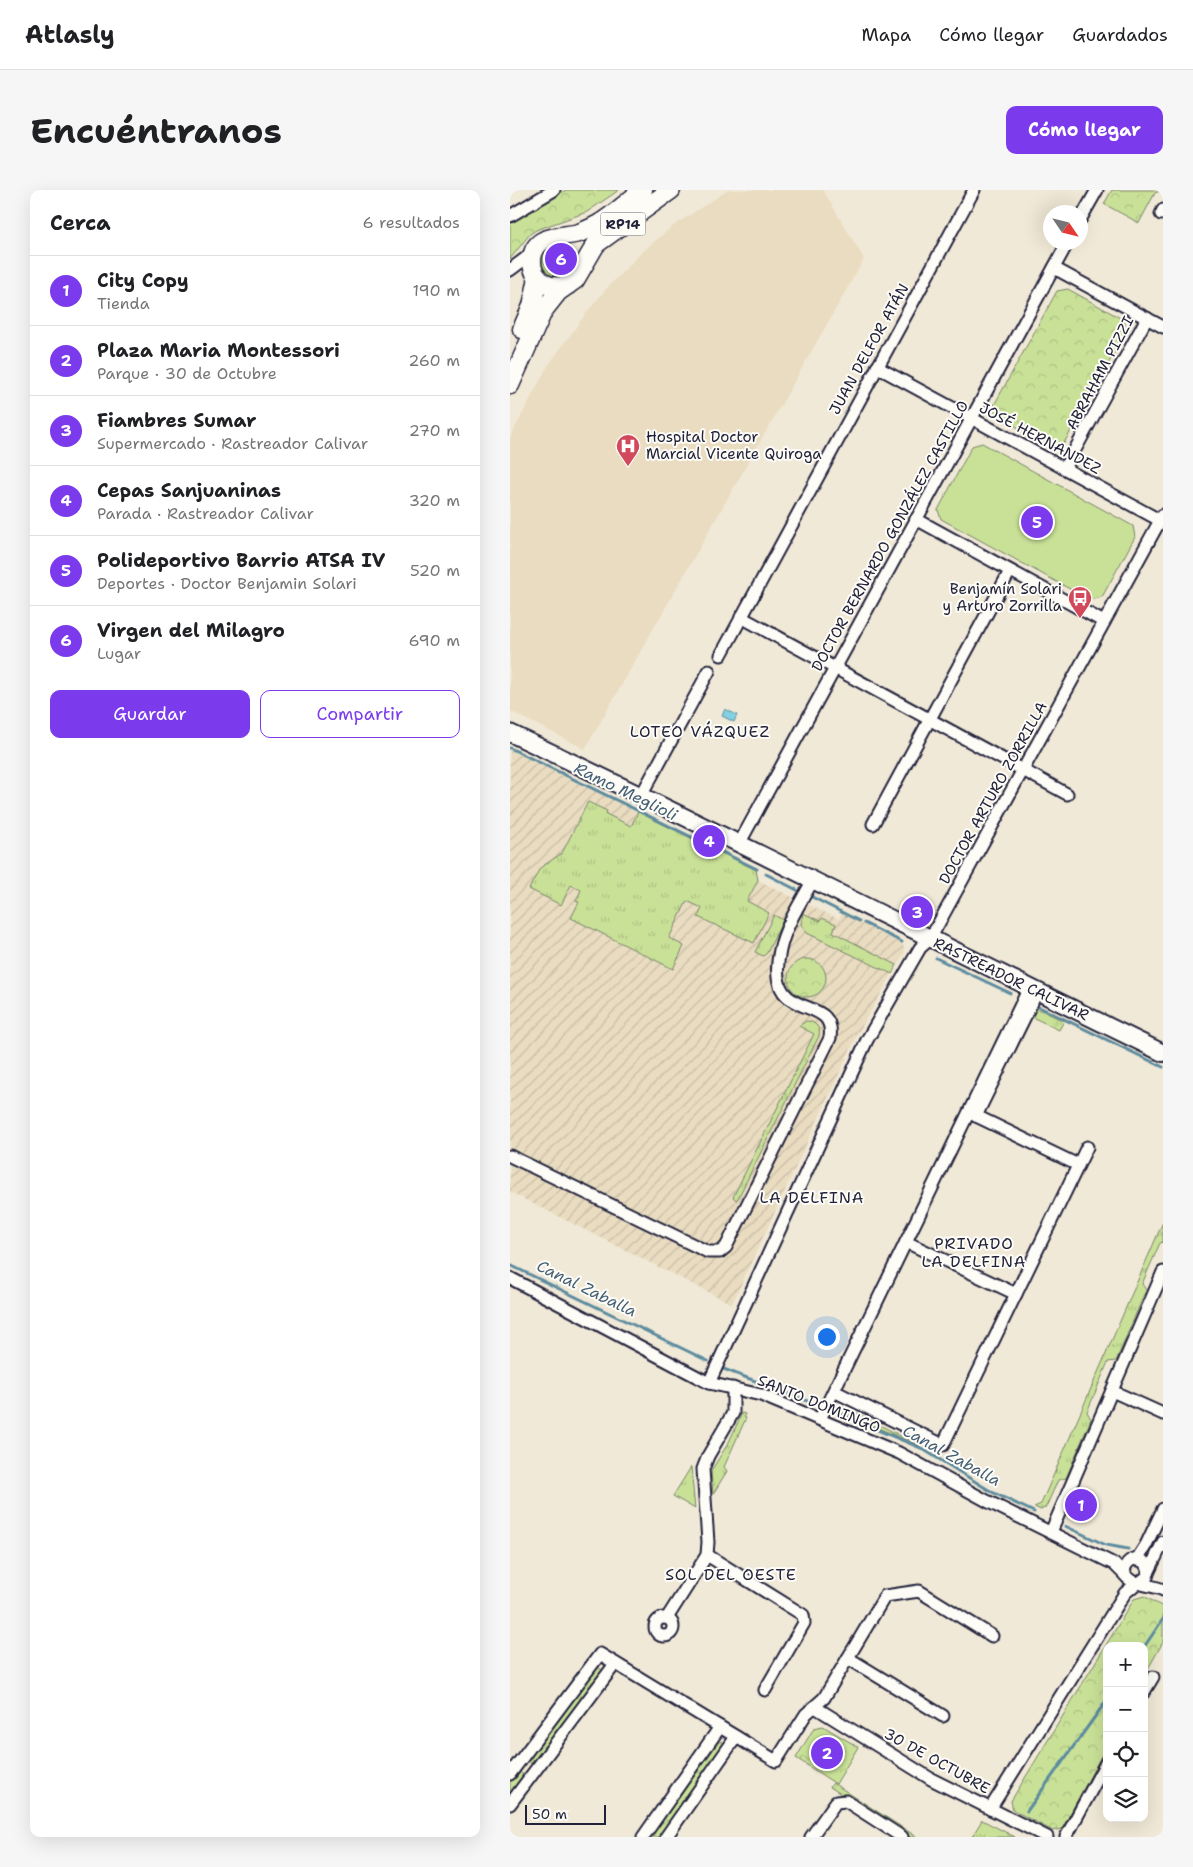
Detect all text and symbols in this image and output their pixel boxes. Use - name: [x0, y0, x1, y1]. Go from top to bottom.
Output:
- text: Atlasly: [25, 19, 115, 51]
- text: Mapa: [861, 23, 911, 47]
- text: Cómo llegar: [939, 23, 1044, 47]
- text: Guardados: [1072, 23, 1168, 47]
- button: Cómo llegar: [1006, 106, 1163, 154]
- text: Encuéntranos: [30, 107, 282, 154]
- north arrow: [1043, 205, 1088, 250]
- text: Cerca: [50, 209, 111, 237]
- text: 6 resultados: [362, 212, 460, 233]
- road number: RP14: [600, 212, 646, 236]
- pin: 6: [545, 240, 577, 278]
- text: City Copy: [97, 268, 189, 293]
- street label: JUAN DELFOR ATÁN: [824, 279, 913, 418]
- text: 1: [62, 280, 70, 301]
- text: 190 m: [413, 280, 460, 301]
- text: Tienda: [97, 293, 150, 314]
- street label: ABRAHAM PIZZI: [1062, 313, 1138, 433]
- text: Plaza Maria Montessori: [97, 338, 340, 363]
- text: 2: [60, 350, 72, 371]
- text: 260 m: [408, 350, 460, 371]
- text: Parque · 30 de Octubre: [97, 363, 277, 384]
- street label: DOCTOR BERNARDO GONZÁLEZ CASTILLO: [806, 396, 973, 675]
- street label: JOSÉ HERNANDEZ: [976, 397, 1105, 479]
- text: Fiambres Sumar: [97, 408, 256, 433]
- text: 3: [60, 420, 72, 441]
- text: 270 m: [409, 420, 460, 441]
- place label: Hospital Doctor Marcial Vicente Quiroga: [646, 427, 822, 464]
- text: Supermercado · Rastreador Calivar: [97, 433, 368, 454]
- hospital icon: Hospital Doctor Marcial Vicente Quiroga: [615, 433, 641, 467]
- text: Cepas Sanjuaninas: [97, 478, 281, 503]
- text: 4: [60, 490, 72, 511]
- text: 320 m: [409, 490, 460, 511]
- text: Parada · Rastreador Calivar: [97, 503, 314, 524]
- pin: 5: [1021, 503, 1053, 541]
- text: Polideportivo Barrio ATSA IV: [97, 548, 385, 573]
- text: 5: [61, 560, 71, 581]
- text: 520 m: [410, 560, 460, 581]
- text: Deportes · Doctor Benjamin Solari: [97, 573, 357, 594]
- place label: Benjamín Solari y Arturo Zorrilla: [943, 579, 1063, 616]
- bus stop icon: Benjamín Solari y Arturo Zorrilla: [1067, 585, 1093, 619]
- text: Virgen del Milagro: [97, 618, 285, 643]
- text: 6: [60, 630, 72, 651]
- text: 690 m: [409, 630, 460, 651]
- text: Lugar: [97, 643, 141, 664]
- button: Guardar: [50, 690, 250, 738]
- button: Compartir: [260, 690, 460, 738]
- street label: DOCTOR ARTURO ZORRILLA: [934, 698, 1052, 888]
- district label: LOTEO VÁZQUEZ: [630, 721, 770, 742]
- water label: Ramo Meglioli: [571, 757, 681, 826]
- pin: 4: [693, 822, 725, 860]
- pin: 3: [901, 893, 933, 931]
- street label: RASTREADOR CALIVAR: [930, 933, 1092, 1025]
- district label: LA DELFINA: [760, 1187, 864, 1208]
- district label: PRIVADO LA DELFINA: [922, 1233, 1026, 1272]
- water label: Canal Zaballa: [533, 1255, 640, 1322]
- your location: [814, 1324, 840, 1350]
- street label: SANTO DOMINGO: [755, 1370, 883, 1438]
- water label: Canal Zaballa: [899, 1420, 1004, 1491]
- pin: 1: [1065, 1486, 1097, 1524]
- district label: SOL DEL OESTE: [665, 1564, 797, 1585]
- map controls: [1103, 1642, 1148, 1822]
- button: +: [1103, 1642, 1148, 1687]
- button: −: [1103, 1687, 1148, 1732]
- street label: 30 DE OCTUBRE: [880, 1724, 994, 1798]
- button: locate: [1103, 1732, 1148, 1777]
- pin: 2: [811, 1734, 843, 1772]
- button: layers: [1103, 1777, 1148, 1822]
- scale bar: [525, 1802, 606, 1825]
- text: 50 m: [532, 1805, 567, 1823]

